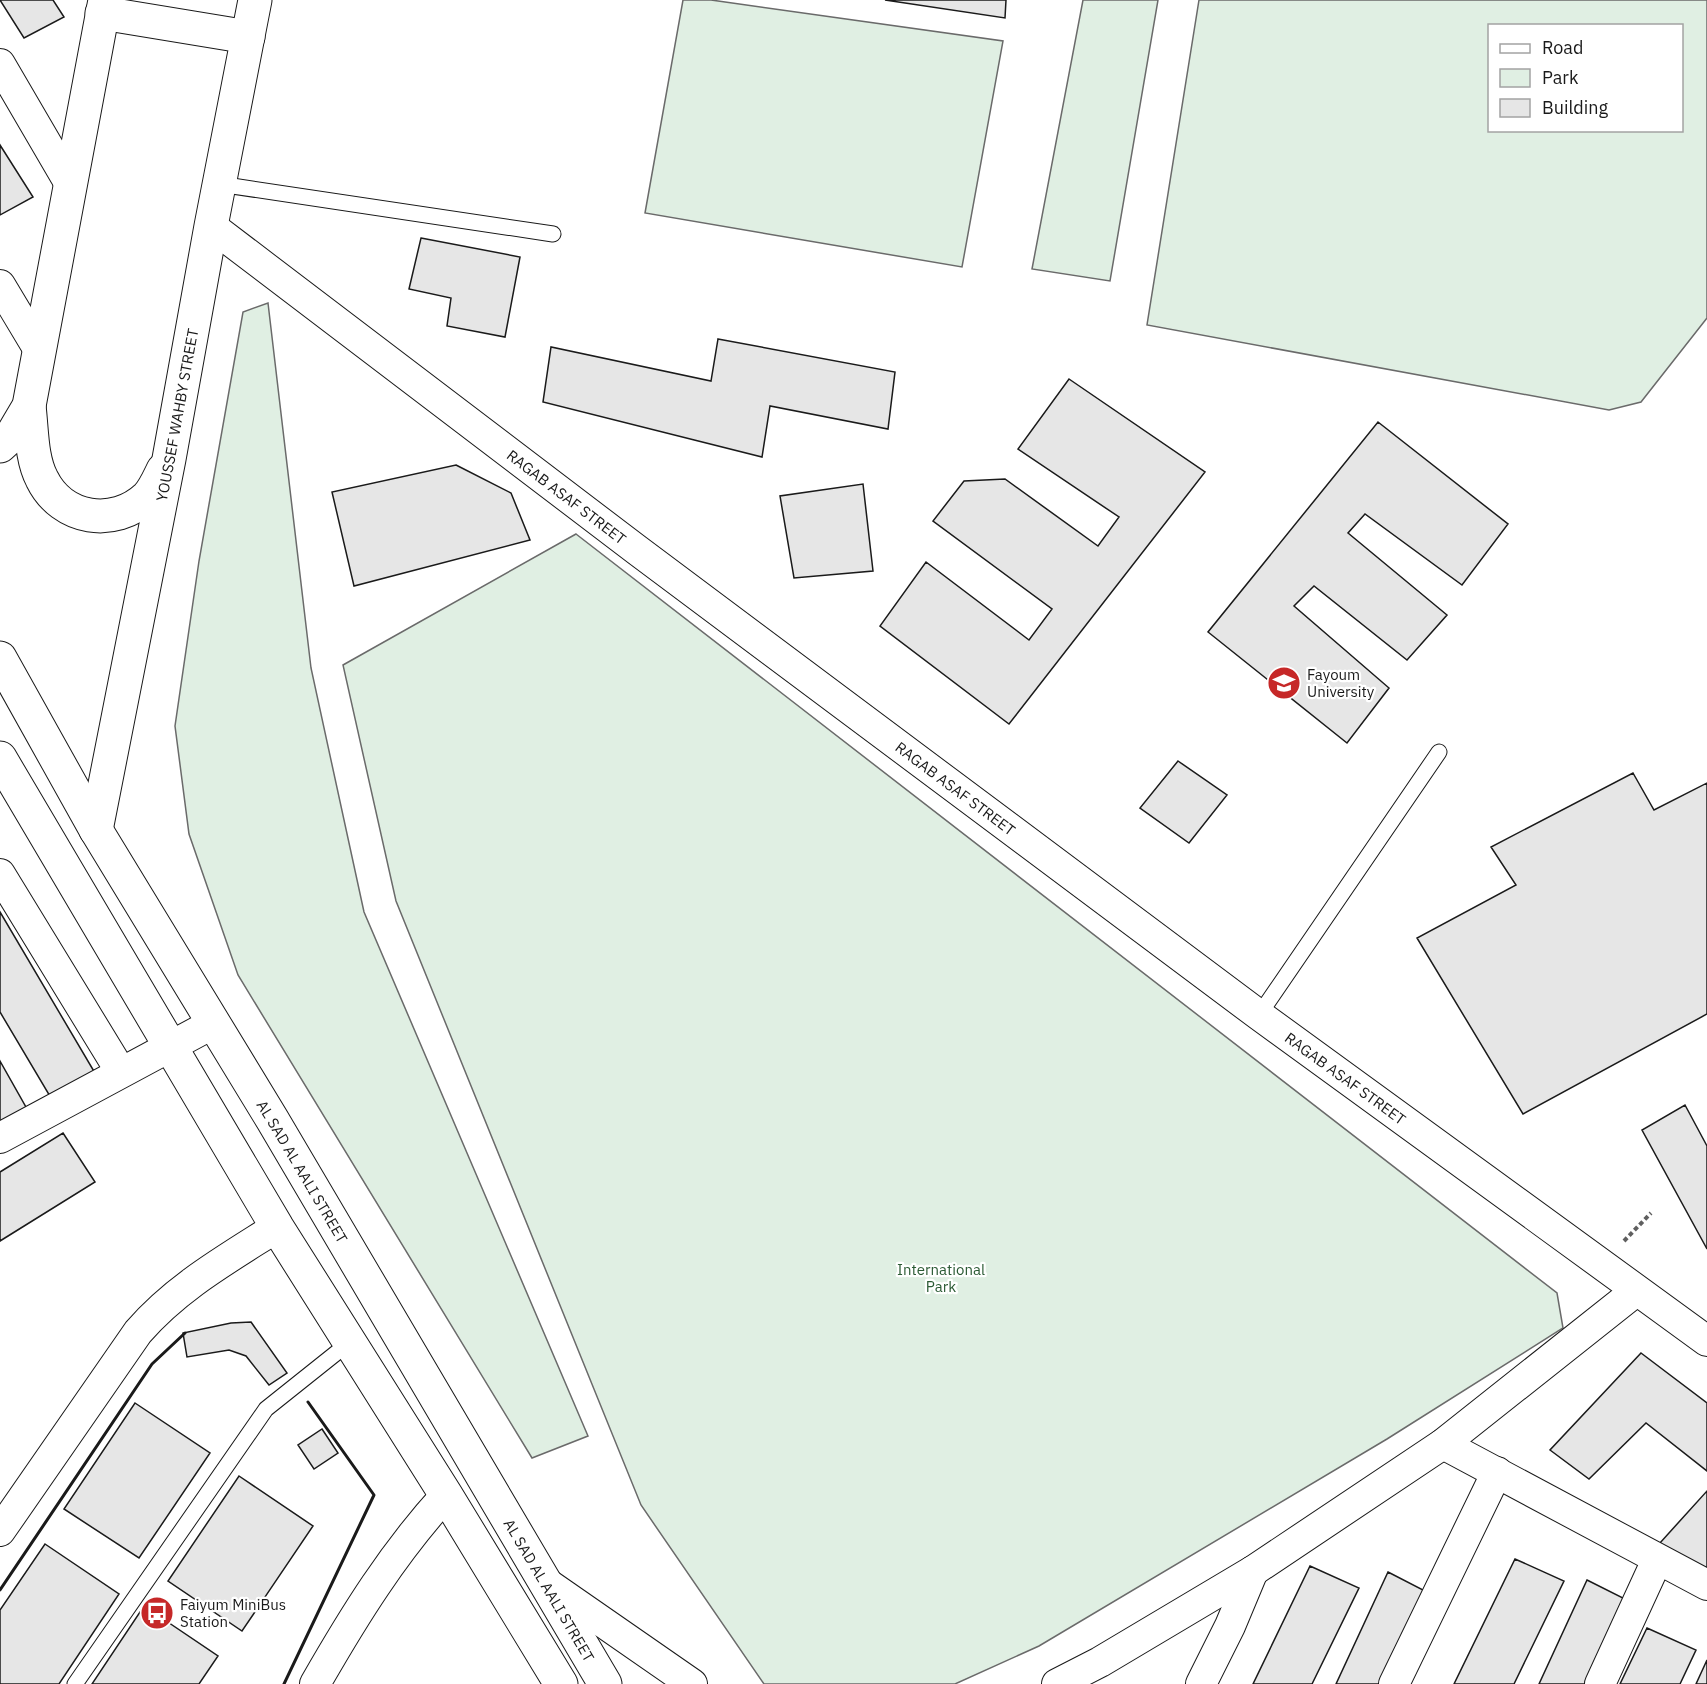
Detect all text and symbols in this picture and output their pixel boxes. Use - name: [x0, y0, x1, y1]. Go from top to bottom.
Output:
- legend: [1488, 24, 1683, 132]
- text: Road: [1542, 36, 1583, 59]
- text: Park: [1542, 66, 1579, 89]
- text: Building: [1542, 96, 1609, 119]
- street label: YOUSSEF WAHBY STREET: [151, 326, 202, 503]
- street label: RAGAB ASAF STREET: [503, 445, 631, 548]
- school or university icon: Fayoum University: [1266, 665, 1302, 701]
- place label: Fayoum University: [1307, 665, 1375, 701]
- street label: RAGAB ASAF STREET: [892, 737, 1020, 839]
- street label: RAGAB ASAF STREET: [1281, 1028, 1410, 1129]
- street label: AL SAD AL AALI STREET: [253, 1096, 352, 1247]
- park label: International Park: [897, 1260, 985, 1296]
- street label: AL SAD AL AALI STREET: [500, 1515, 599, 1665]
- bus stop icon: Faiyum MiniBus Station: [139, 1595, 175, 1631]
- place label: Faiyum MiniBus Station: [180, 1595, 286, 1631]

